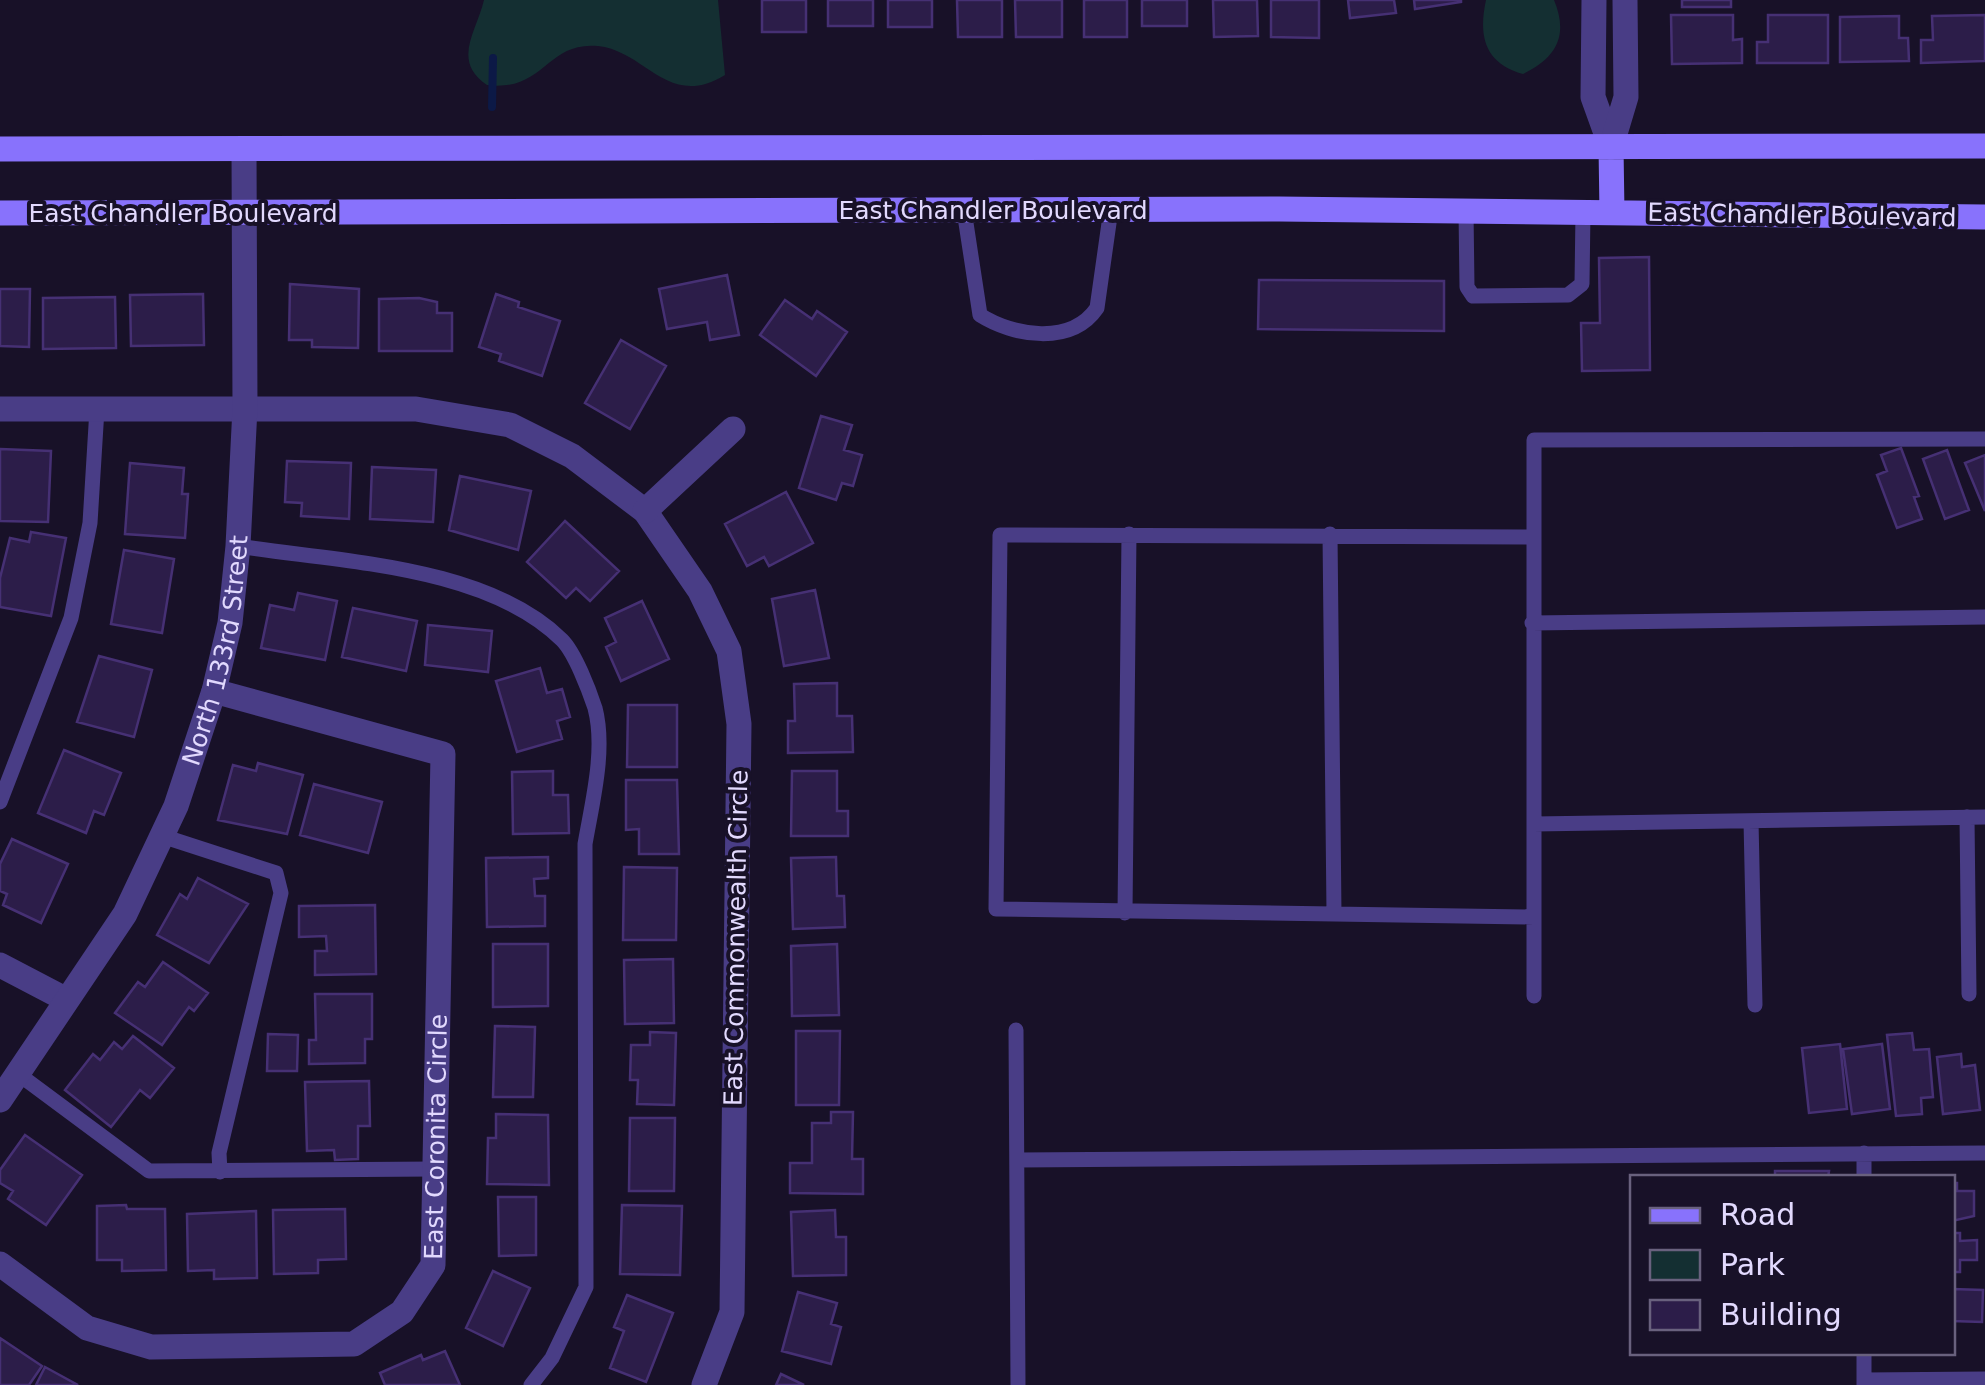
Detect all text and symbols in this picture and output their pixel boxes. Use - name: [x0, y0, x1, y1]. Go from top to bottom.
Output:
- street label: East Chandler Boulevard: [838, 196, 1148, 225]
- street label: East Chandler Boulevard: [1647, 198, 1957, 232]
- street label: East Chandler Boulevard: [28, 199, 338, 228]
- street label: North 133rd Street: [176, 534, 253, 769]
- street label: East Commonwealth Circle: [719, 770, 753, 1106]
- street label: East Coronita Circle: [419, 1014, 452, 1260]
- legend: [1630, 1175, 1955, 1355]
- text: Road: [1720, 1197, 1795, 1232]
- text: Park: [1720, 1247, 1785, 1282]
- text: Building: [1720, 1297, 1842, 1332]

